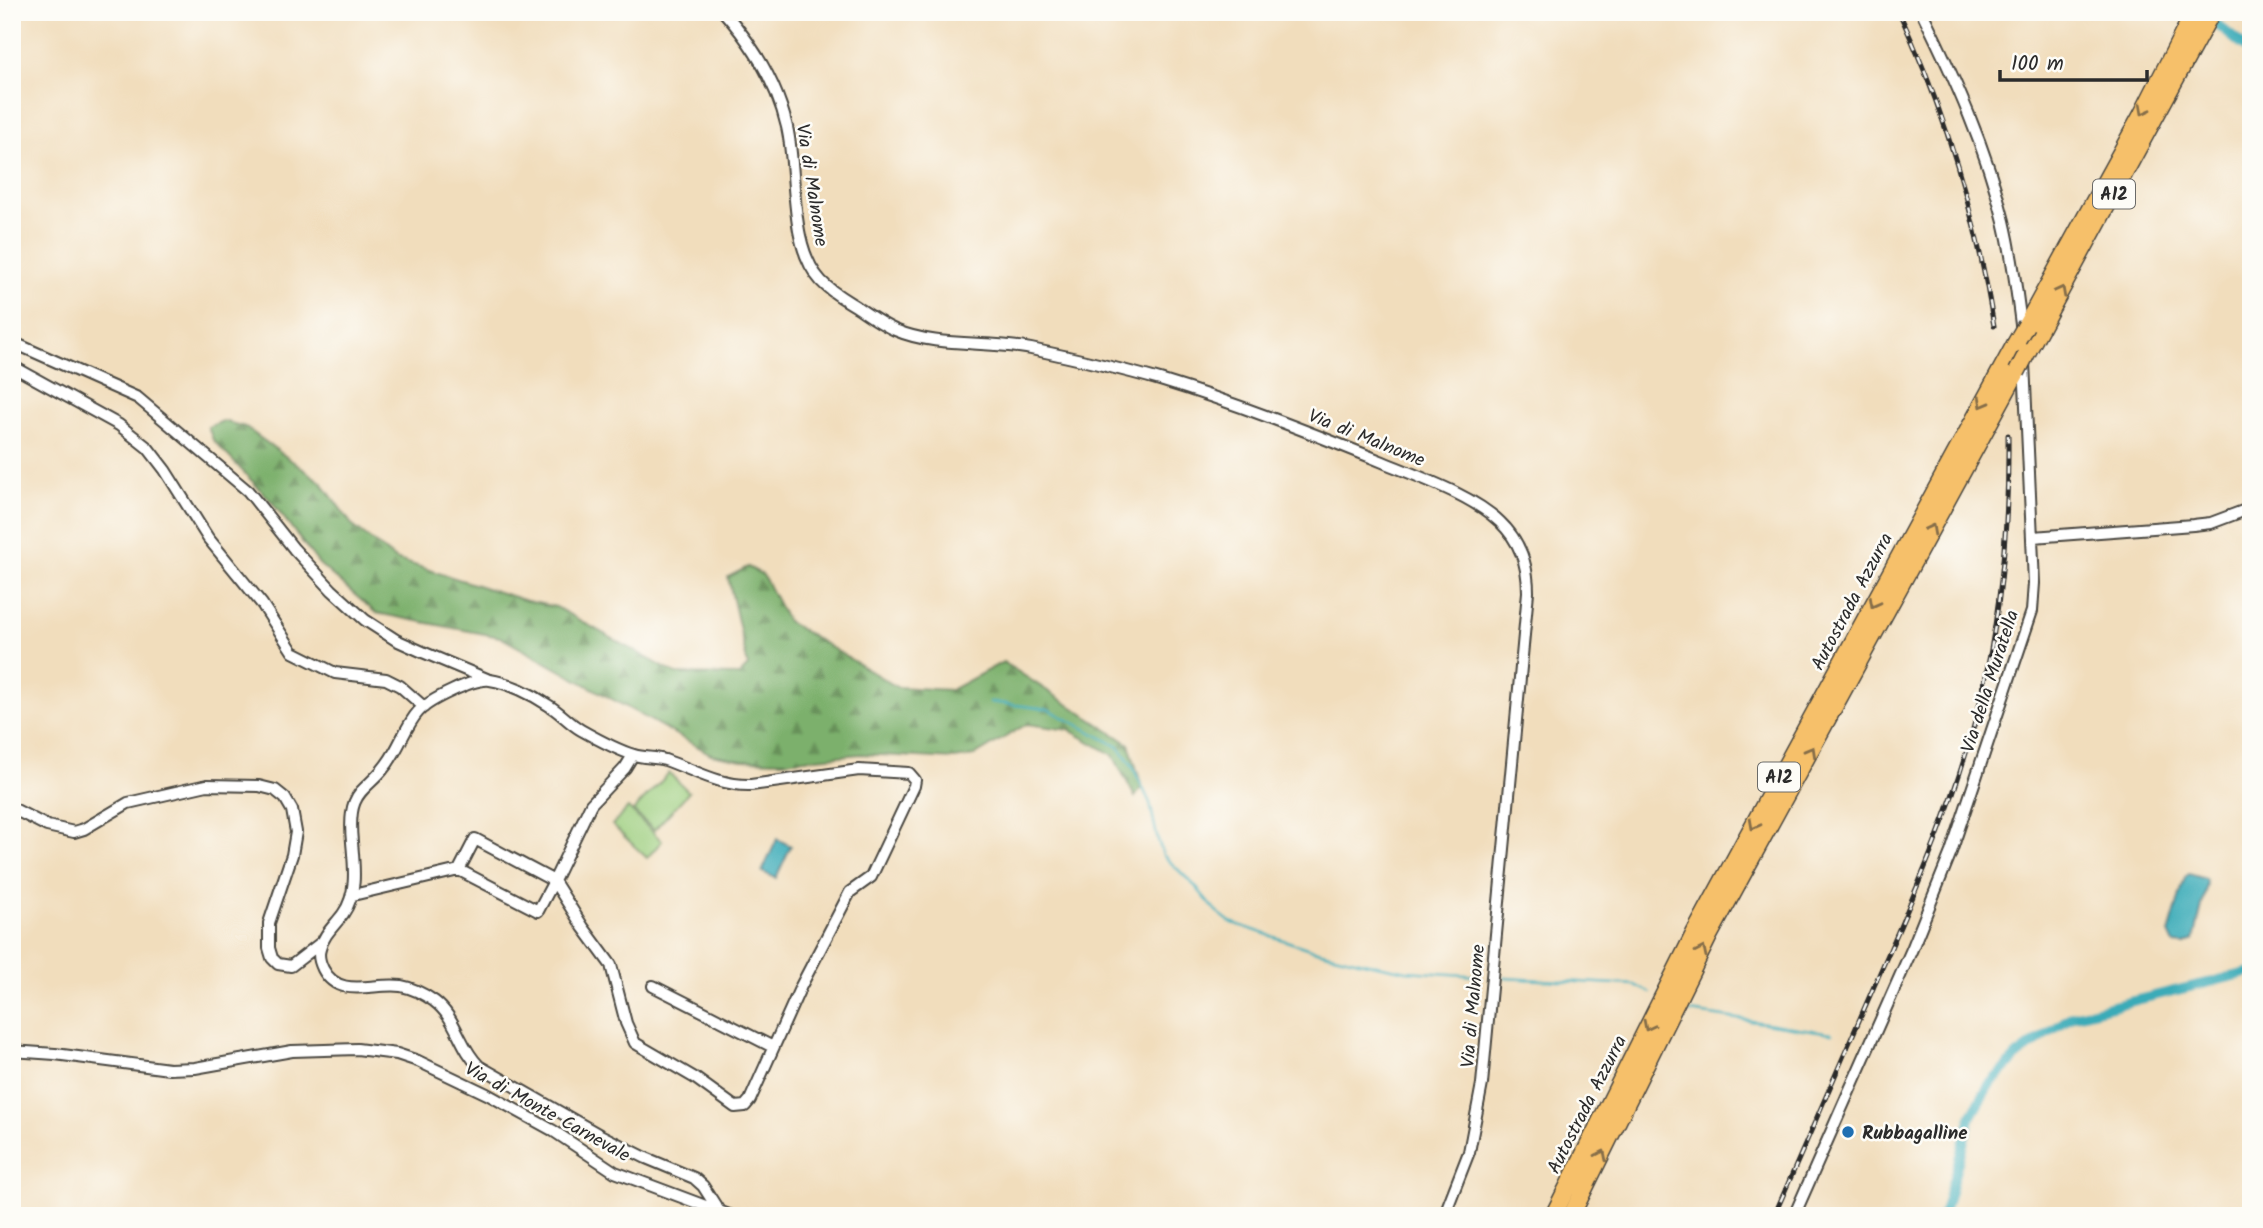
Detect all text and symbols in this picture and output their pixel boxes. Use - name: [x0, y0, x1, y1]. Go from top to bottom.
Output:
- scale bar: [2000, 38, 2148, 82]
- text: 100 m: [2011, 48, 2064, 81]
- one-way arrow: [2139, 103, 2152, 115]
- street label: Via di Malnome: [787, 122, 836, 249]
- road number: A12: [2093, 180, 2135, 209]
- one-way arrow: [2053, 285, 2066, 298]
- one-way arrow: [1978, 396, 1991, 409]
- street label: Via di Malnome: [1303, 402, 1430, 476]
- one-way arrow: [1923, 524, 1937, 537]
- street label: Autostrada Azzurra: [1804, 528, 1902, 676]
- one-way arrow: [1868, 596, 1882, 608]
- street label: Via della Muratella: [1954, 606, 2028, 757]
- one-way arrow: [1803, 745, 1816, 758]
- road number: A12: [1758, 762, 1800, 792]
- one-way arrow: [1748, 817, 1762, 830]
- street label: Via di Malnome: [1454, 943, 1494, 1069]
- one-way arrow: [1694, 946, 1708, 958]
- one-way arrow: [1643, 1019, 1657, 1031]
- street label: Autostrada Azzurra: [1540, 1030, 1636, 1180]
- street label: Via di Monte Carnevale: [459, 1055, 636, 1171]
- place label: Rubbagalline: [1862, 1119, 1968, 1149]
- marker: Rubbagalline: [1840, 1124, 1856, 1140]
- one-way arrow: [1593, 1150, 1607, 1162]

